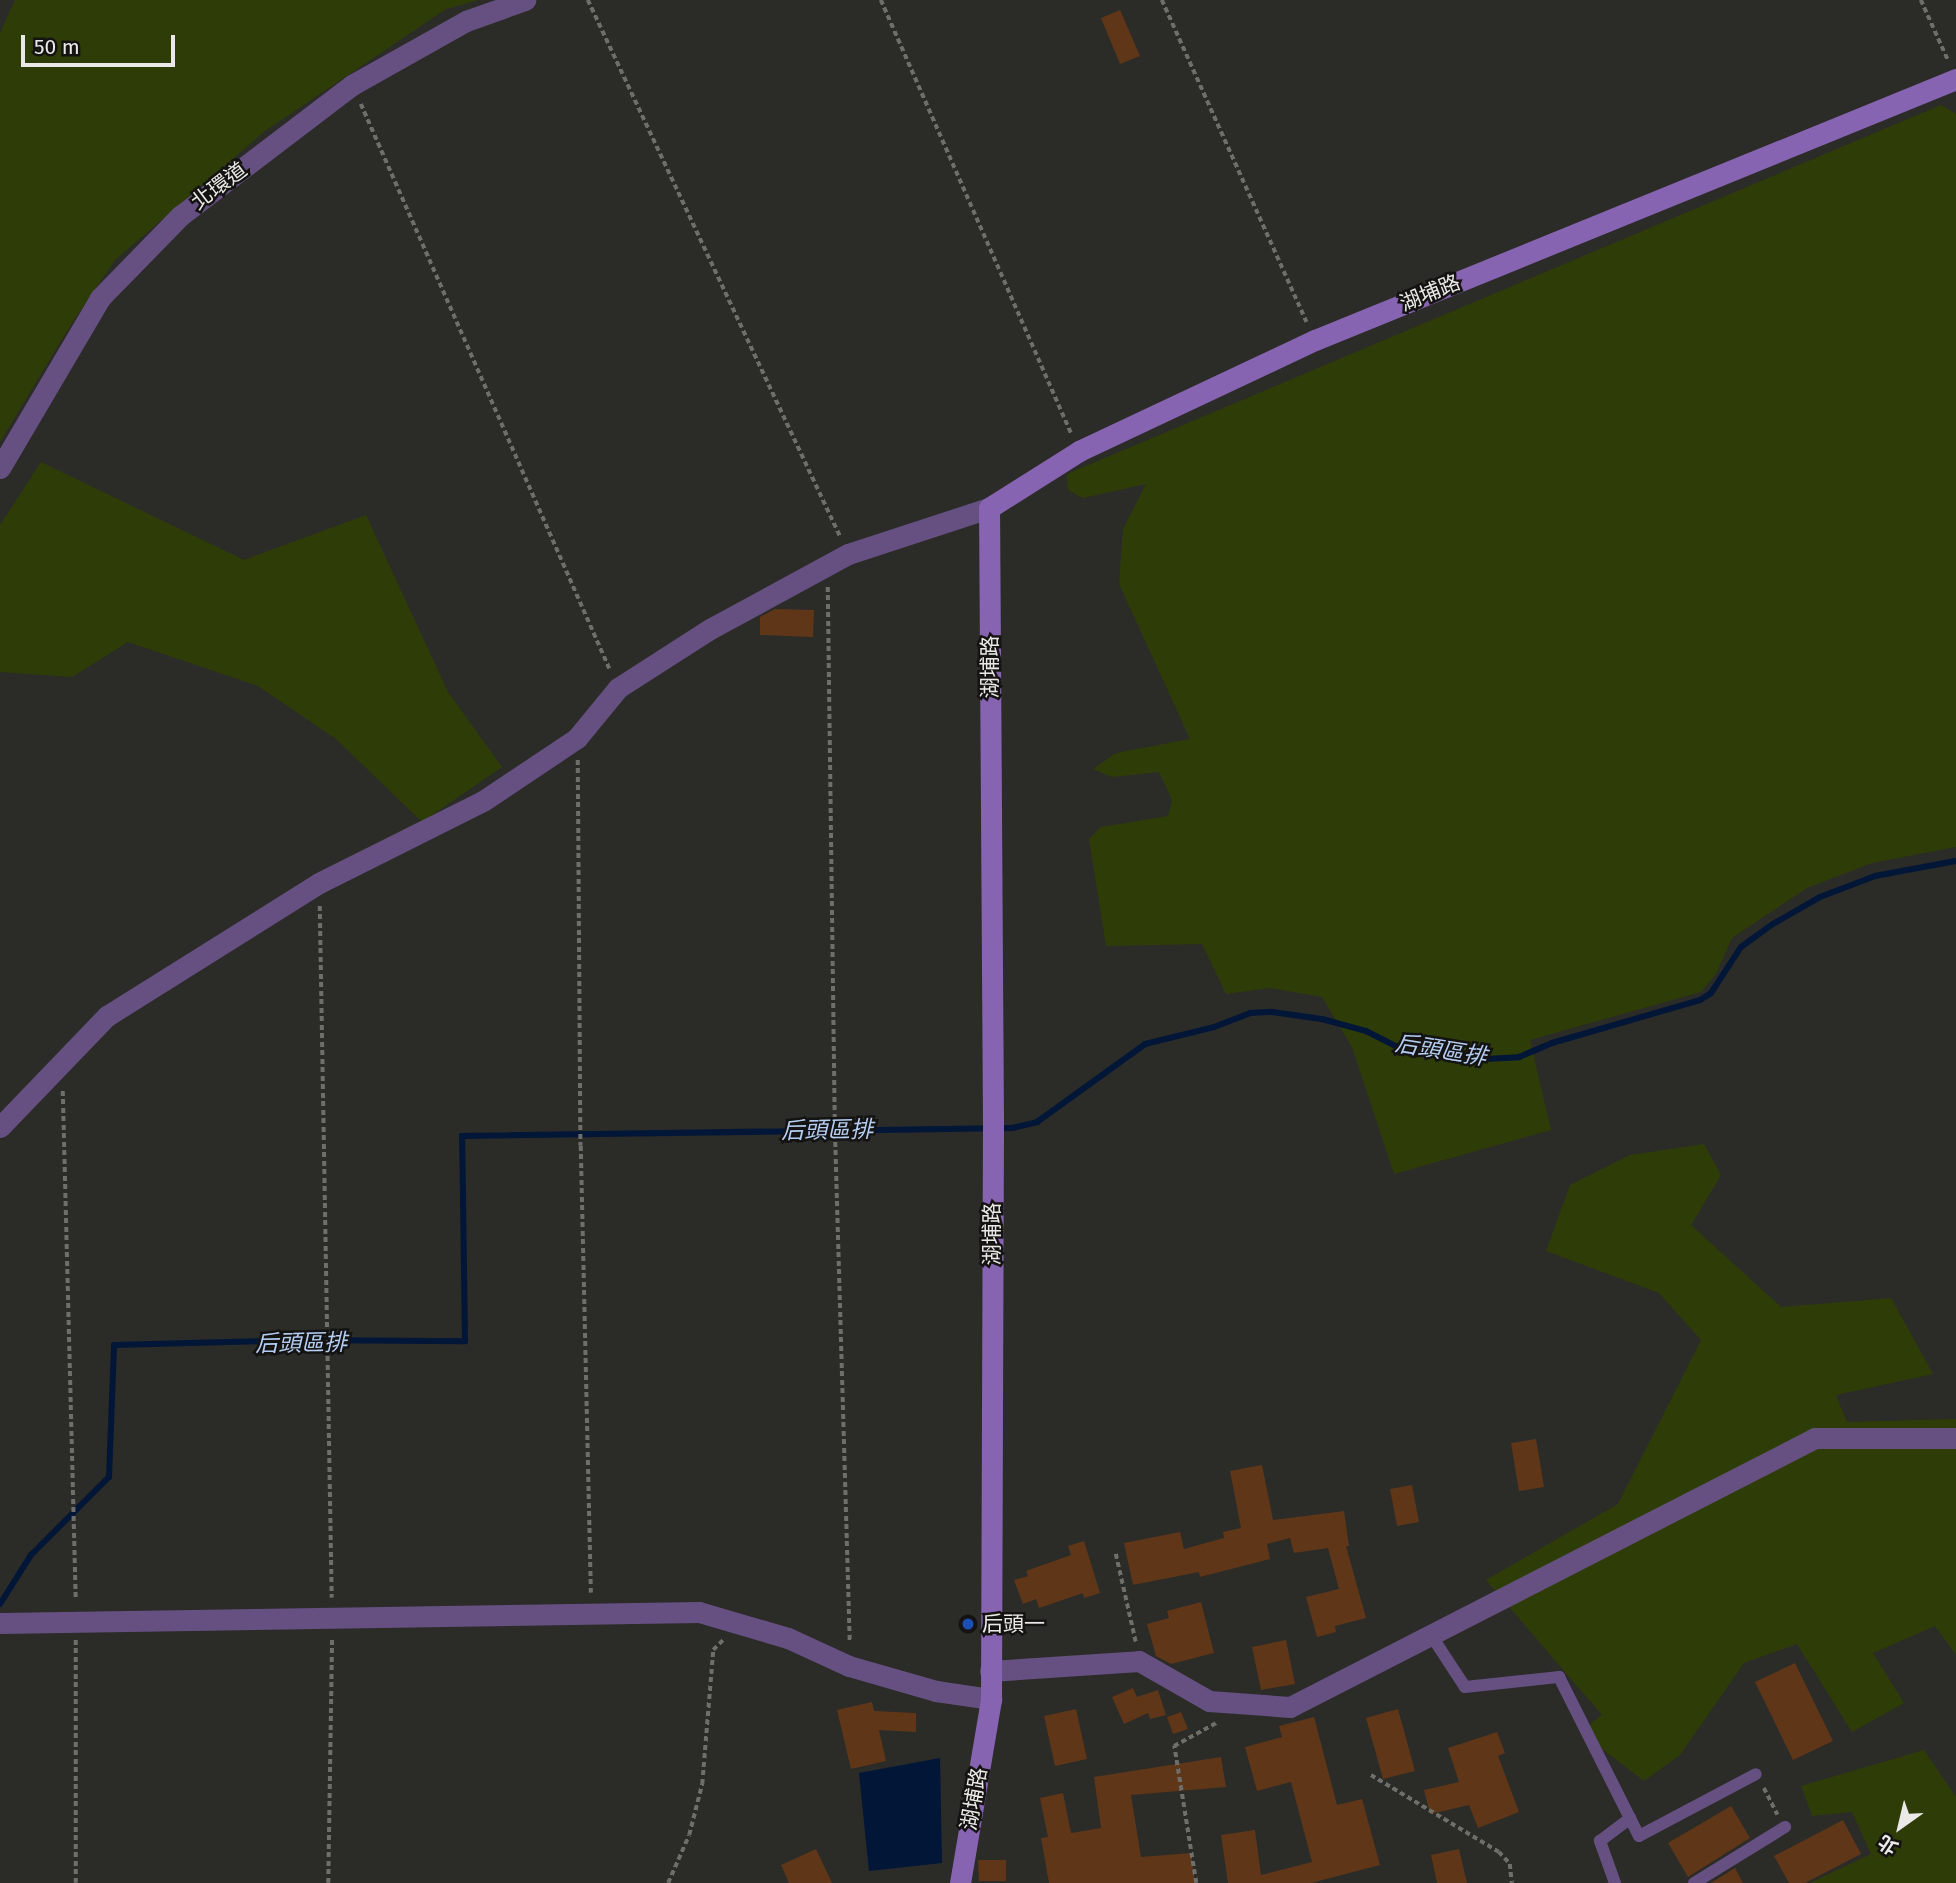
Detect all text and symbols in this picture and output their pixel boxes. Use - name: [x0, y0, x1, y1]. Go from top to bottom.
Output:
- scale bar: [24, 21, 178, 65]
- text: 50 m: [34, 34, 80, 60]
- street label: 北環道: [186, 157, 252, 215]
- street label: 湖埔路: [1396, 270, 1464, 316]
- street label: 湖埔路: [977, 636, 1003, 698]
- water label: 后頭區排: [1393, 1029, 1489, 1071]
- water label: 后頭區排: [781, 1115, 873, 1145]
- street label: 湖埔路: [979, 1203, 1005, 1265]
- water label: 后頭區排: [255, 1328, 347, 1358]
- place label: 后頭一: [982, 1611, 1045, 1637]
- marker: 后頭一: [960, 1616, 976, 1632]
- street label: 湖埔路: [956, 1766, 992, 1832]
- north arrow: [1865, 1792, 1935, 1862]
- text: 北: [1874, 1830, 1902, 1860]

